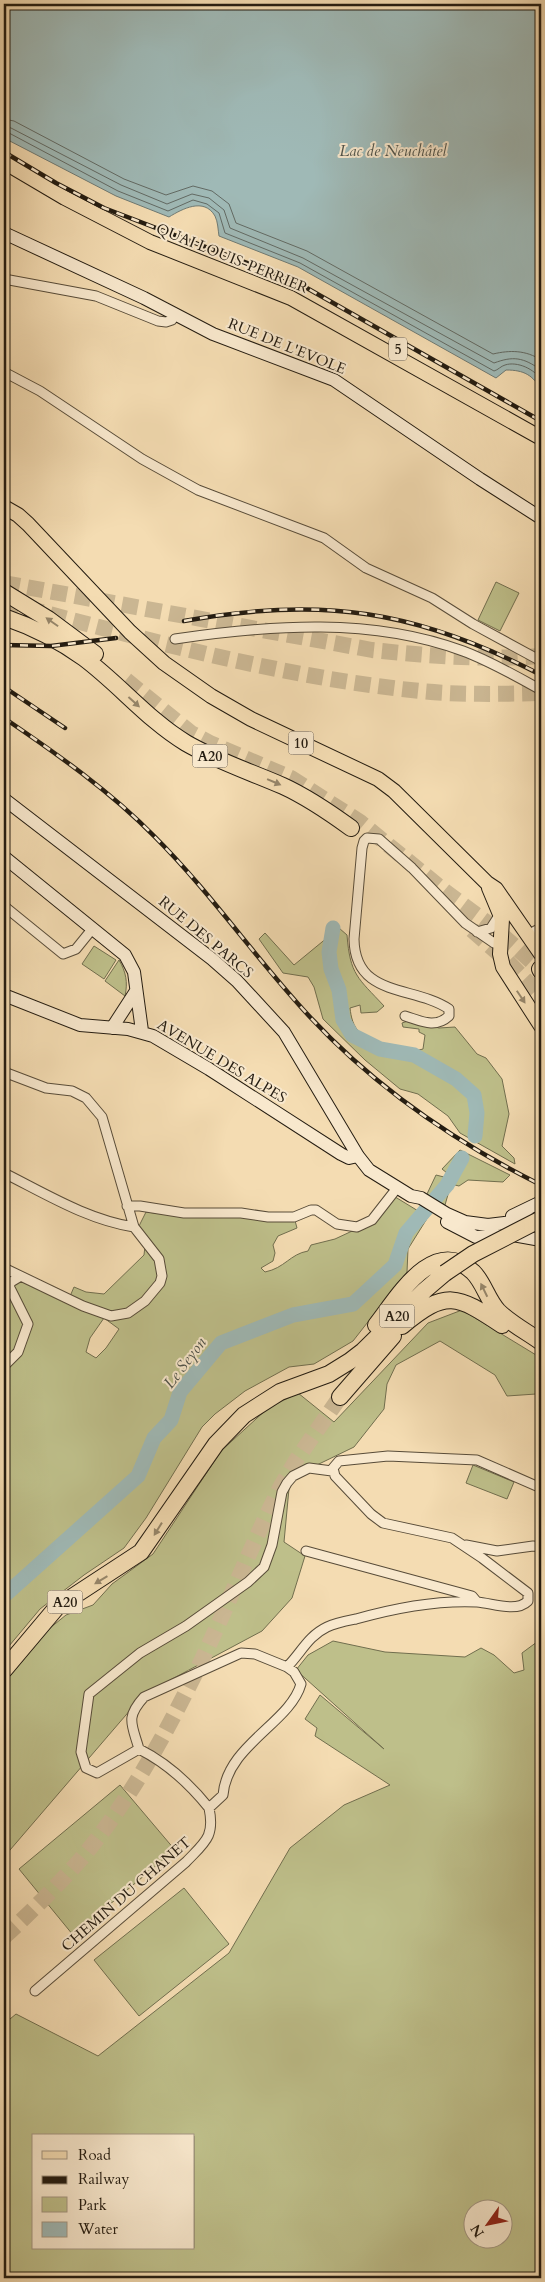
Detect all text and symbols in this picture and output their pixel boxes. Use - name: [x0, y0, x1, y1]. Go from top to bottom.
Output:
- water label: Lac de Neuchâtel: [339, 140, 447, 162]
- street label: QUAI LOUIS-PERRIER: [153, 218, 312, 298]
- street label: RUE DE L'EVOLE: [225, 313, 349, 379]
- road number: 5: [389, 338, 407, 360]
- one-way arrow: [46, 617, 59, 627]
- one-way arrow: [128, 696, 140, 708]
- road number: 10: [288, 731, 314, 754]
- road number: A20: [192, 744, 228, 768]
- one-way arrow: [267, 779, 281, 787]
- street label: RUE DES PARCS: [154, 891, 258, 983]
- one-way arrow: [517, 990, 526, 1003]
- street label: AVENUE DES ALPES: [154, 1014, 290, 1108]
- one-way arrow: [480, 1283, 489, 1298]
- road number: A20: [380, 1304, 414, 1328]
- water label: Le Seyon: [159, 1333, 212, 1393]
- one-way arrow: [154, 1523, 163, 1536]
- one-way arrow: [94, 1575, 107, 1584]
- road number: A20: [48, 1590, 82, 1614]
- street label: CHEMIN DU CHANET: [57, 1832, 195, 1956]
- legend: [32, 2134, 195, 2250]
- text: Road: [78, 2145, 111, 2165]
- text: Railway: [78, 2169, 129, 2189]
- text: Park: [78, 2195, 107, 2215]
- north arrow: [462, 2200, 512, 2250]
- text: Water: [77, 2219, 119, 2239]
- text: N: [466, 2221, 489, 2241]

